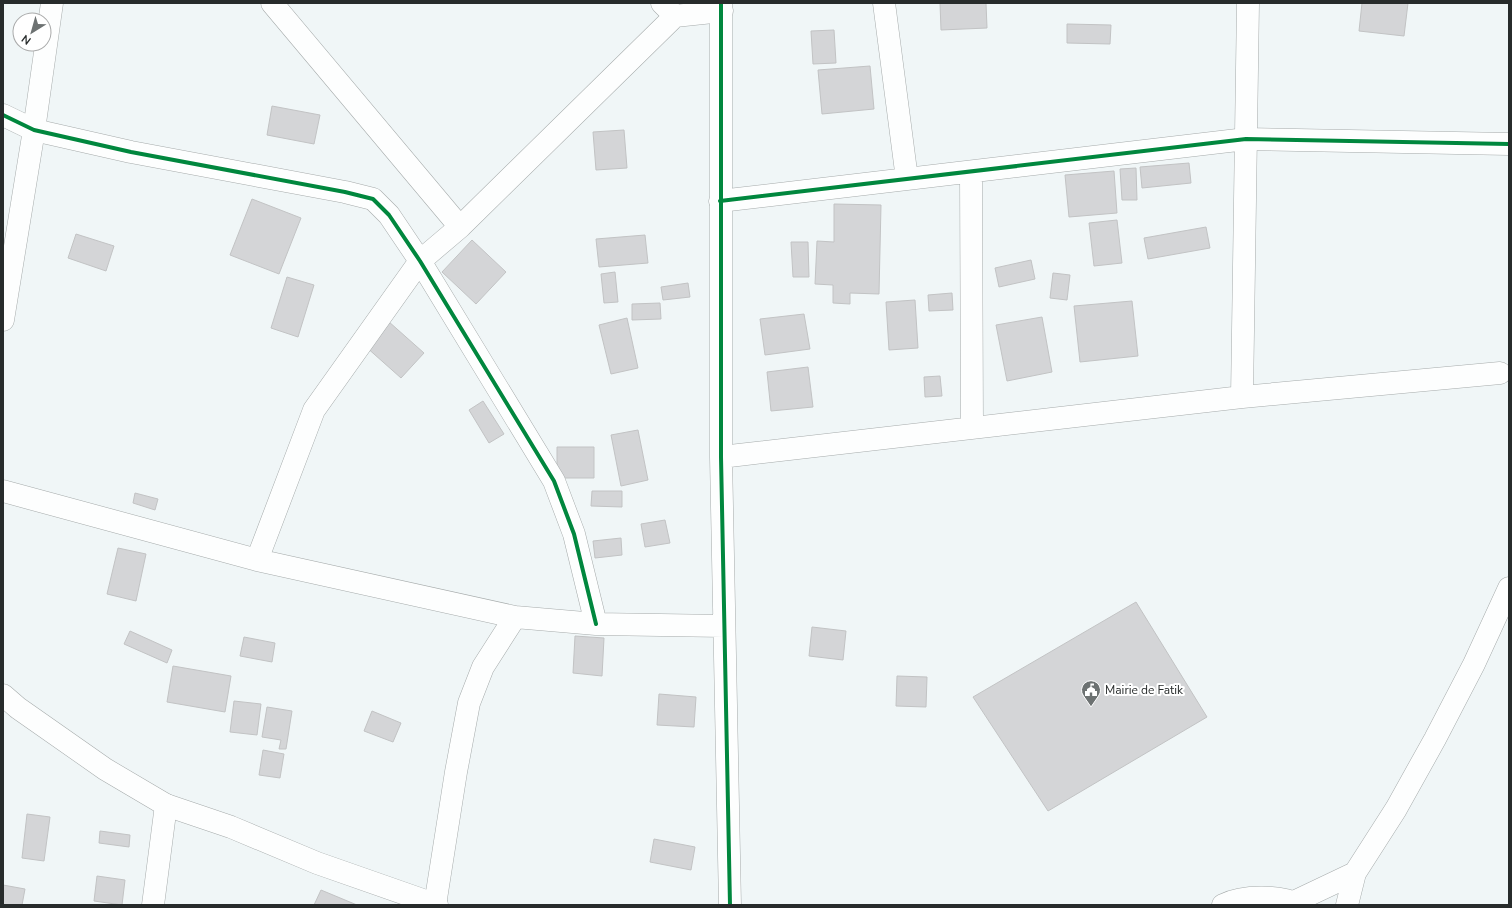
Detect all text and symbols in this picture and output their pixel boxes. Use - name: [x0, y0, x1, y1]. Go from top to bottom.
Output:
- north arrow: [12, 12, 52, 52]
- text: N: [18, 31, 34, 48]
- public building icon: Mairie de Fatik: [1080, 679, 1102, 707]
- place label: Mairie de Fatik: [1105, 682, 1184, 698]

